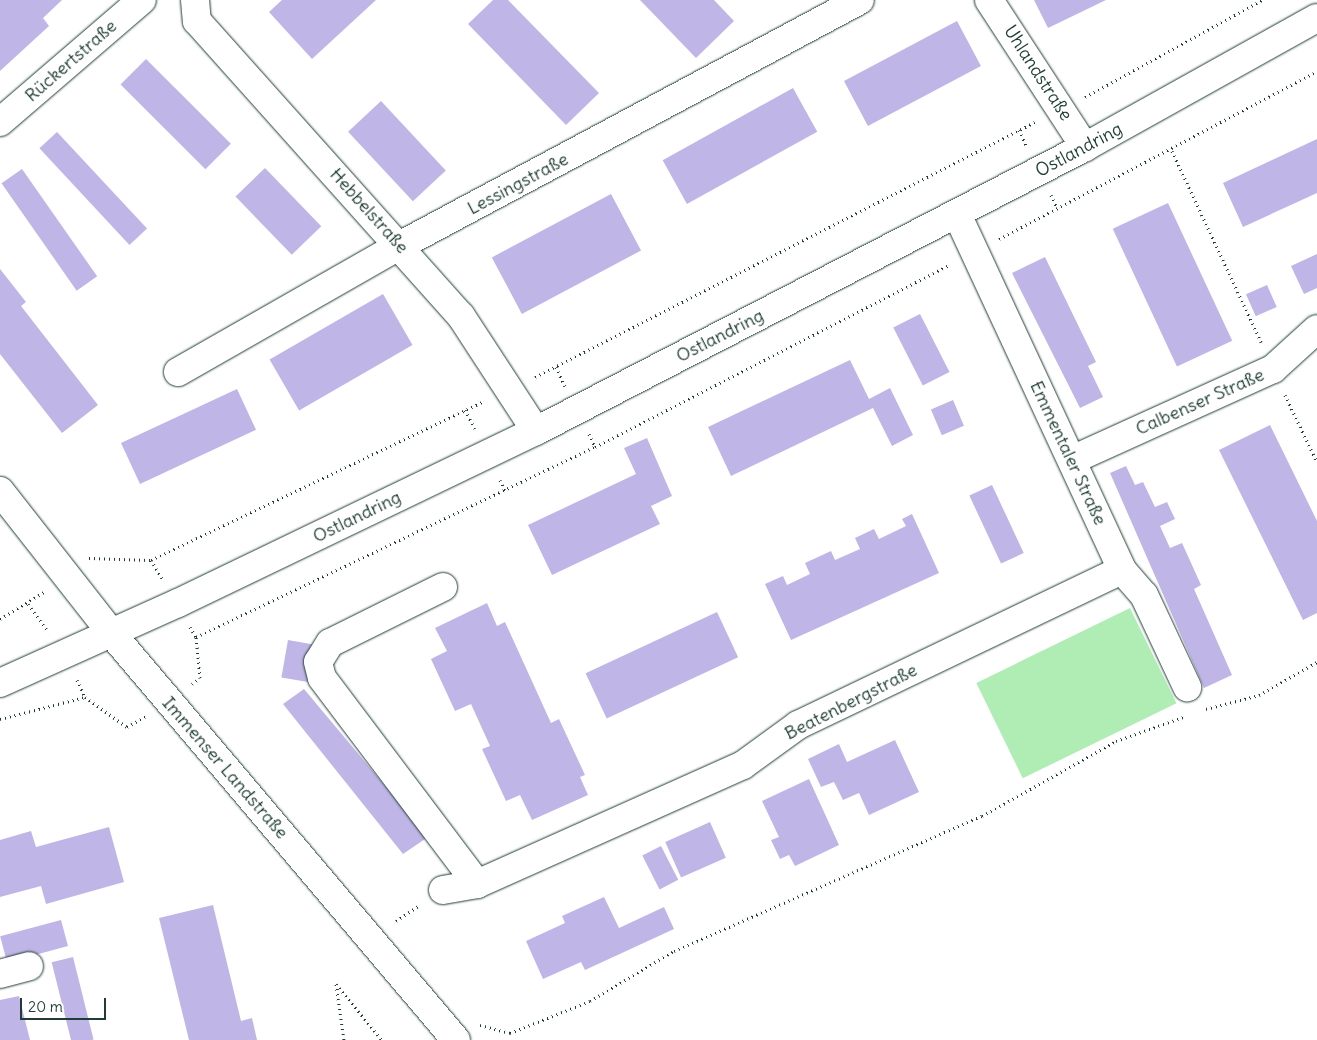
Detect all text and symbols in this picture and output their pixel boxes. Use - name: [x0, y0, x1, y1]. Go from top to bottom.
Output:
- street label: Rückertstraße: [21, 15, 121, 107]
- street label: Uhlandstraße: [999, 21, 1077, 125]
- street label: Ostlandring: [1032, 118, 1126, 182]
- street label: Lessingstraße: [464, 148, 572, 220]
- street label: Hebbelstraße: [325, 164, 413, 258]
- street label: Ostlandring: [673, 305, 767, 367]
- street label: Calbenser Straße: [1132, 364, 1268, 440]
- street label: Emmentaler Straße: [1025, 378, 1111, 528]
- street label: Ostlandring: [309, 486, 405, 548]
- street label: Beatenbergstraße: [781, 659, 921, 745]
- street label: Immenser Landstraße: [157, 693, 293, 843]
- scale bar: [22, 988, 109, 1020]
- text: 20 m: [28, 997, 63, 1016]

